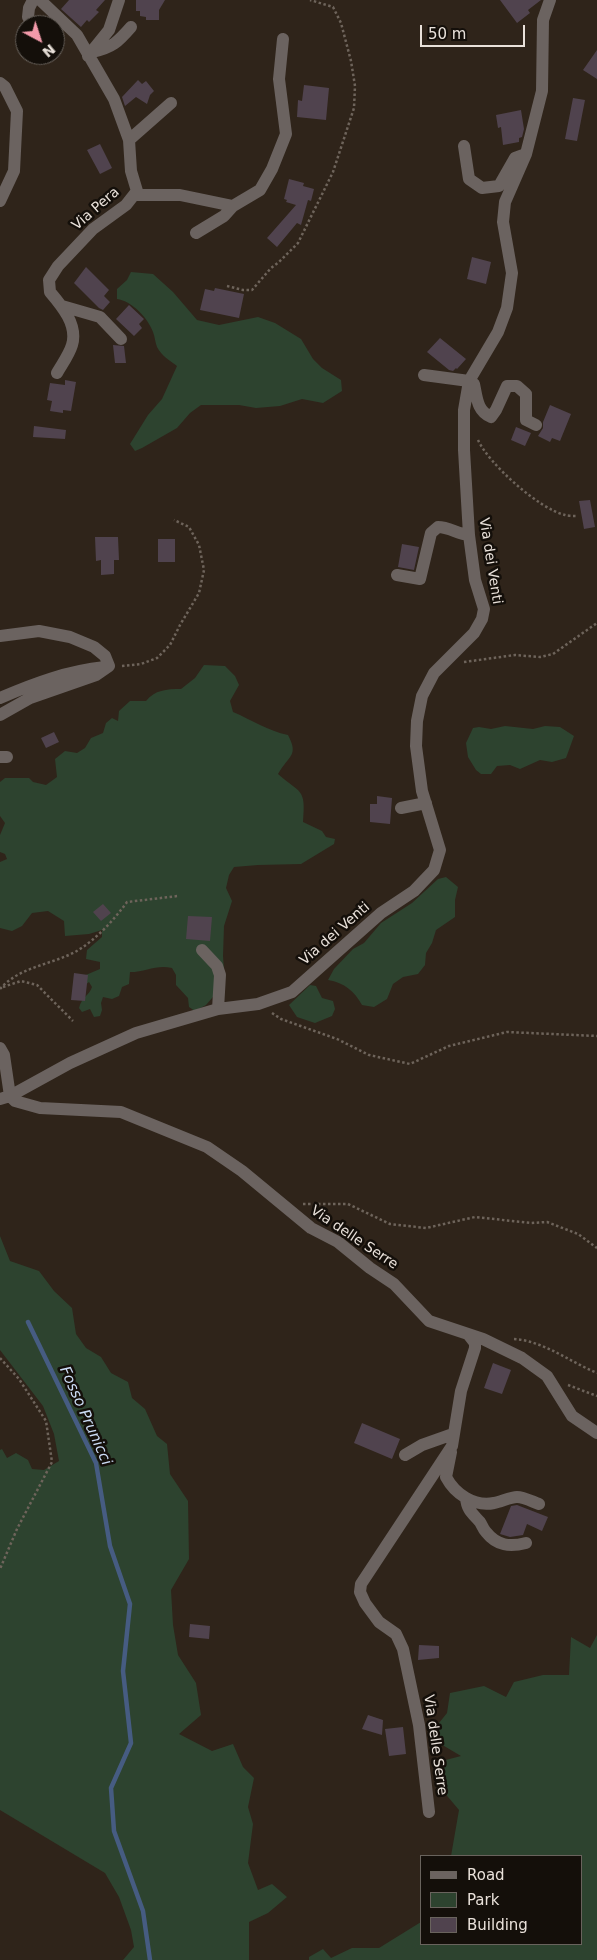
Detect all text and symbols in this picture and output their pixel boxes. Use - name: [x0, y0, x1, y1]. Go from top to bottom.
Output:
- north arrow: [15, 15, 65, 65]
- scale bar: [422, 15, 527, 47]
- text: 50 m: [428, 25, 466, 43]
- text: N: [39, 41, 59, 61]
- street label: Via Pera: [69, 184, 123, 234]
- street label: Via dei Venti: [475, 517, 505, 605]
- street label: Via dei Venti: [297, 899, 373, 969]
- street label: Via delle Serre: [307, 1203, 401, 1273]
- water label: Fosso Prunicci: [55, 1364, 115, 1468]
- street label: Via delle Serre: [420, 1694, 450, 1796]
- legend: [420, 1855, 582, 1945]
- text: Road: [467, 1866, 505, 1884]
- text: Park: [467, 1891, 499, 1909]
- text: Building: [467, 1916, 528, 1934]

